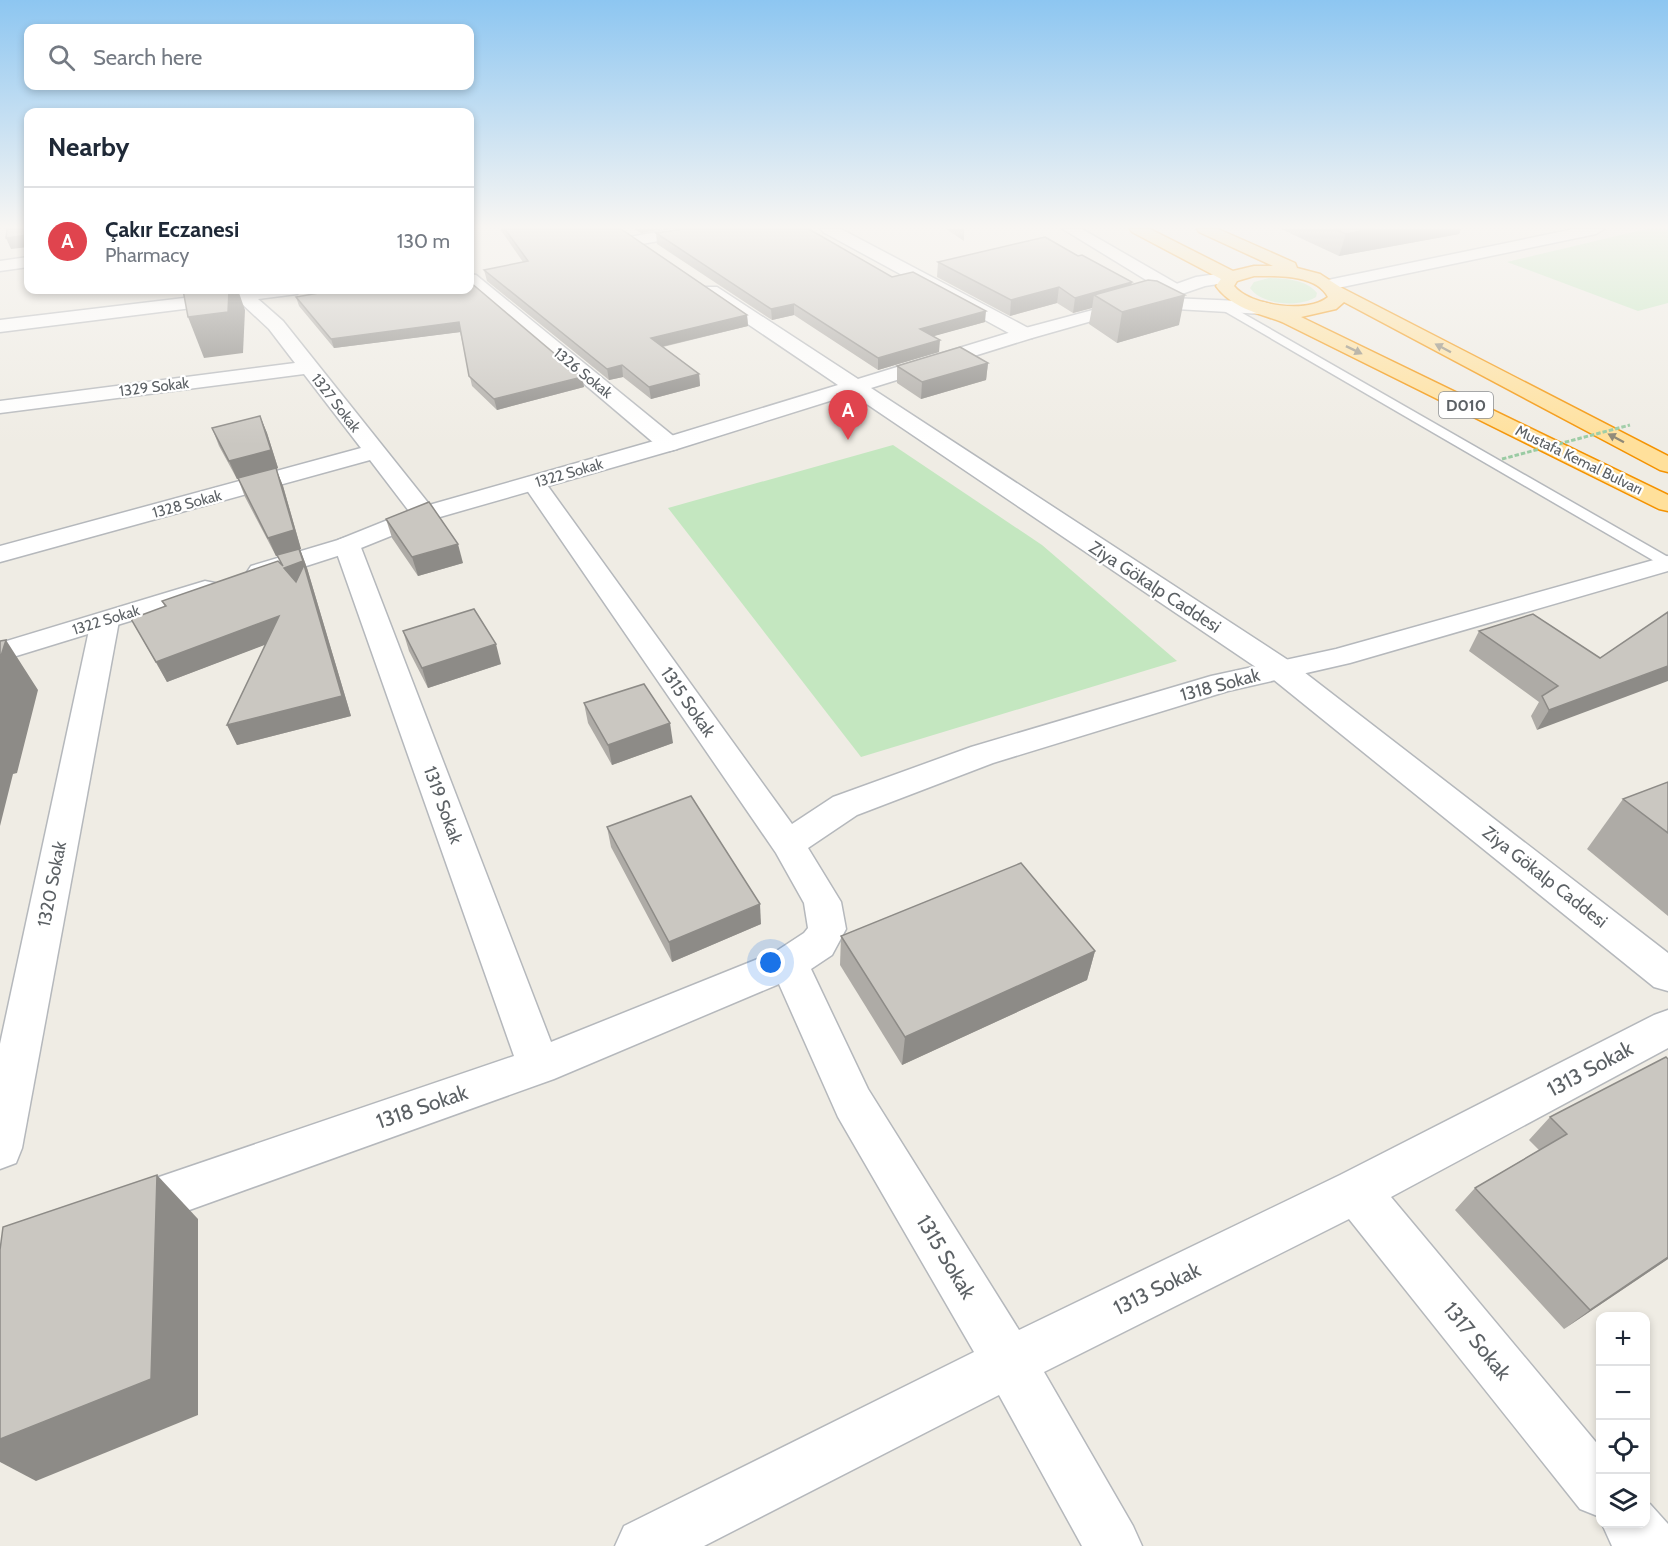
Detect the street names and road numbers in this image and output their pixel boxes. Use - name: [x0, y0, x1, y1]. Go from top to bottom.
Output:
- street label: 1326 Sokak: [550, 344, 616, 402]
- street label: 1327 Sokak: [308, 370, 365, 436]
- street label: 1329 Sokak: [118, 374, 190, 400]
- road number: D010: [1439, 392, 1493, 418]
- street label: Mustafa Kemal Bulvarı: [1512, 421, 1646, 499]
- street label: 1322 Sokak: [533, 455, 605, 491]
- street label: 1328 Sokak: [150, 486, 224, 522]
- street label: Ziya Gökalp Caddesi: [1085, 536, 1225, 638]
- street label: 1322 Sokak: [70, 601, 142, 639]
- street label: 1315 Sokak: [656, 663, 721, 742]
- street label: 1318 Sokak: [1178, 664, 1263, 706]
- street label: 1319 Sokak: [419, 763, 467, 848]
- street label: Ziya Gökalp Caddesi: [1478, 821, 1612, 933]
- street label: 1320 Sokak: [33, 838, 71, 929]
- street label: 1313 Sokak: [1543, 1035, 1638, 1102]
- street label: 1318 Sokak: [373, 1079, 471, 1134]
- street label: 1315 Sokak: [912, 1210, 982, 1304]
- street label: 1313 Sokak: [1109, 1257, 1205, 1320]
- street label: 1317 Sokak: [1438, 1297, 1517, 1385]

